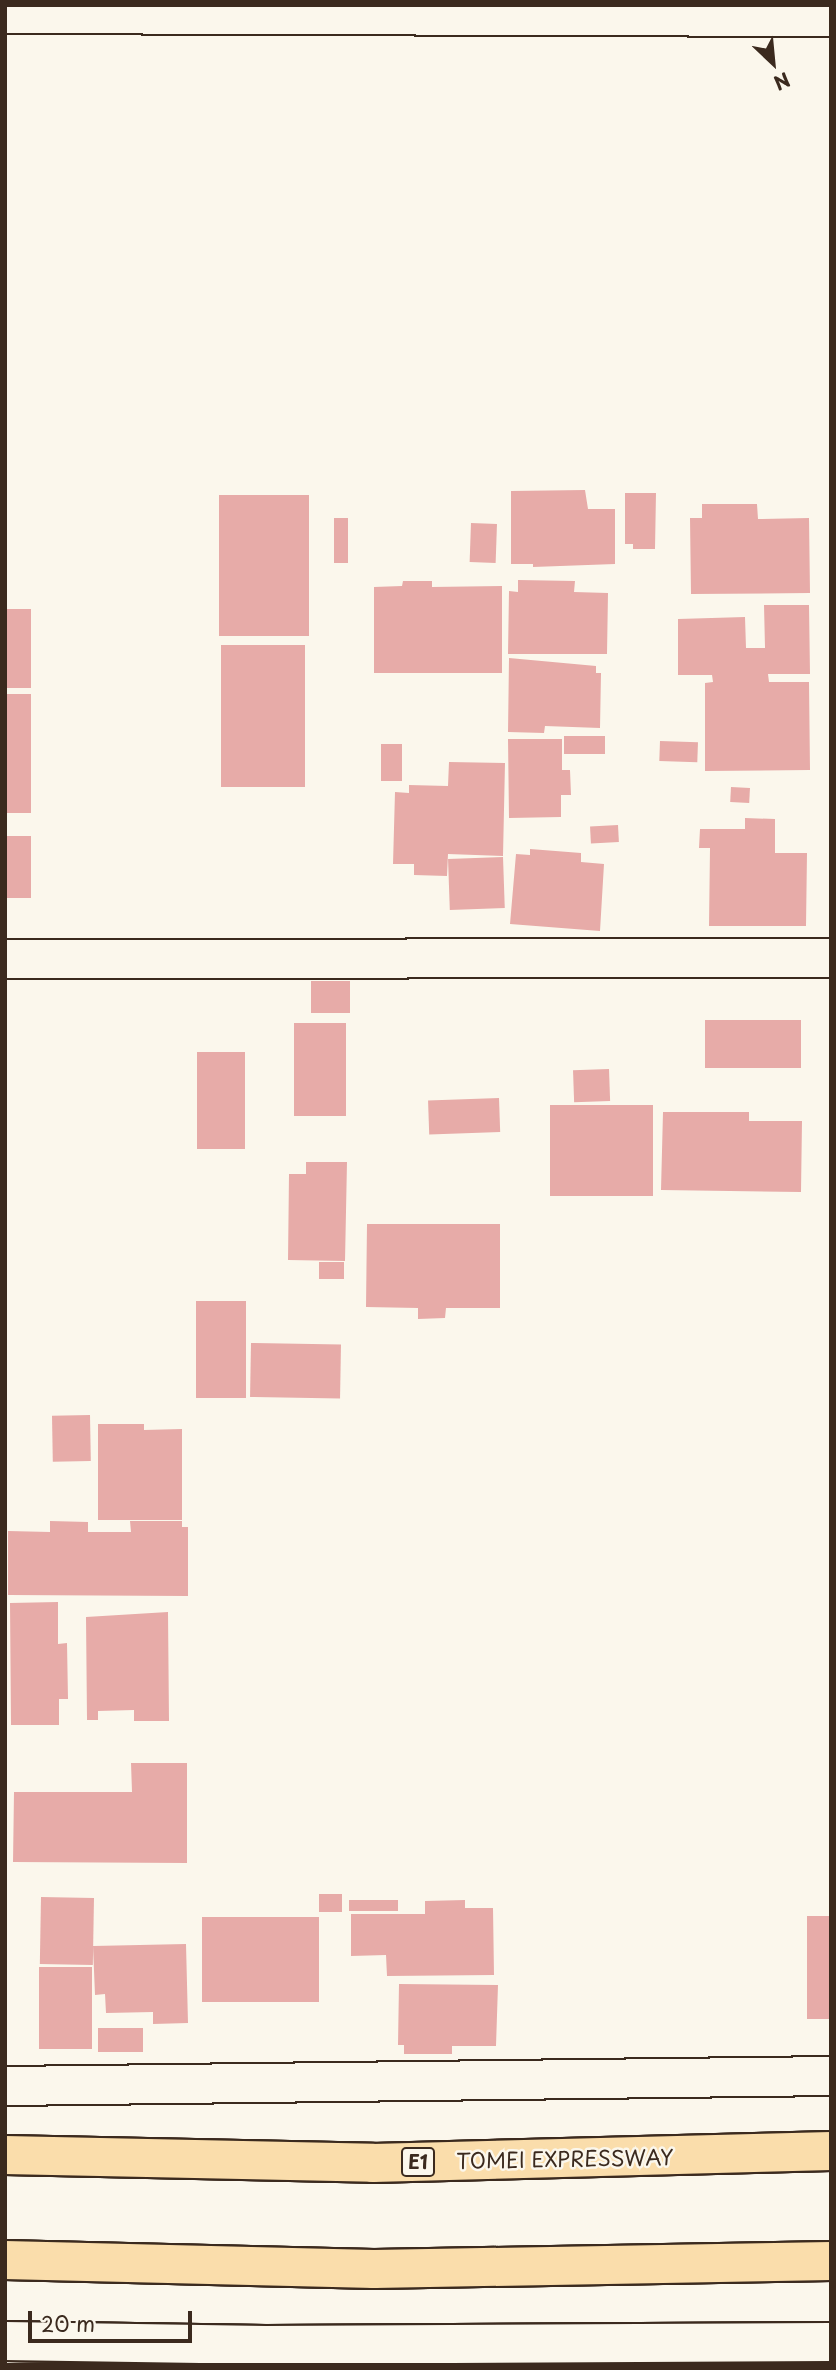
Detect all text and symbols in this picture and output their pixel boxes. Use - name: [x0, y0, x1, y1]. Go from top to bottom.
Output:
- north arrow: [738, 28, 808, 98]
- text: N: [769, 66, 795, 98]
- street label: TOMEI EXPRESSWAY: [456, 2143, 674, 2173]
- road number: E1: [400, 2146, 436, 2178]
- scale bar: [32, 2296, 196, 2340]
- text: 20 m: [41, 2307, 95, 2339]

